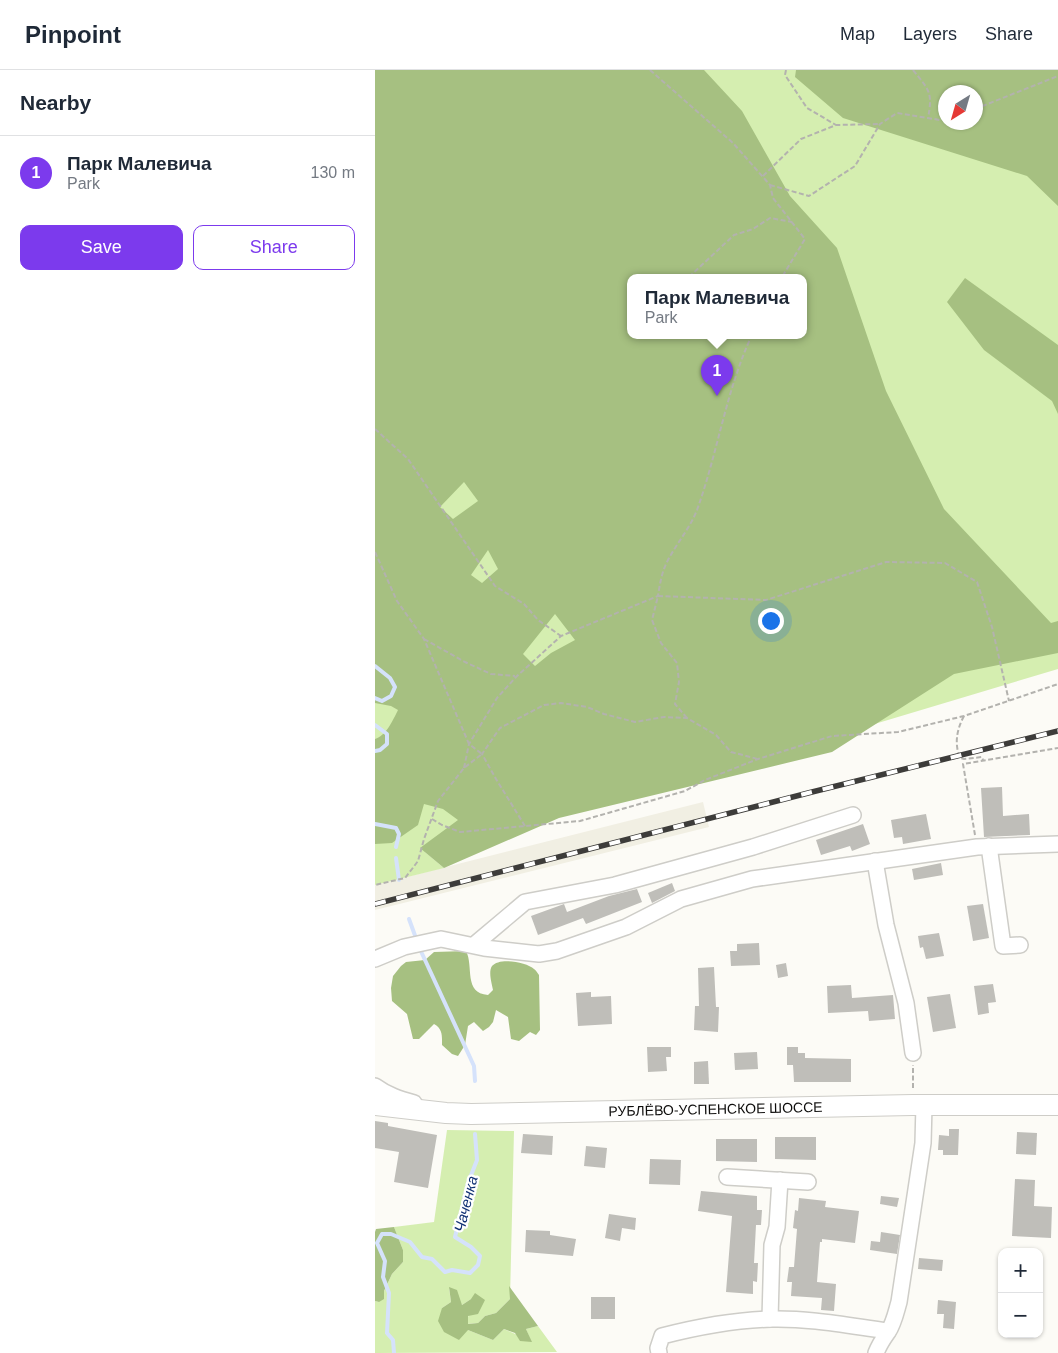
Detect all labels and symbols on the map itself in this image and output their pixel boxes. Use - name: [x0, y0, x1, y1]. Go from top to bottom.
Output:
- north arrow: [938, 85, 983, 130]
- pin: 1: [701, 355, 733, 396]
- your location: [758, 608, 784, 634]
- street label: РУБЛЁВО-УСПЕНСКОЕ ШОССЕ: [608, 1099, 823, 1119]
- water label: Чаченка: [450, 1174, 481, 1234]

